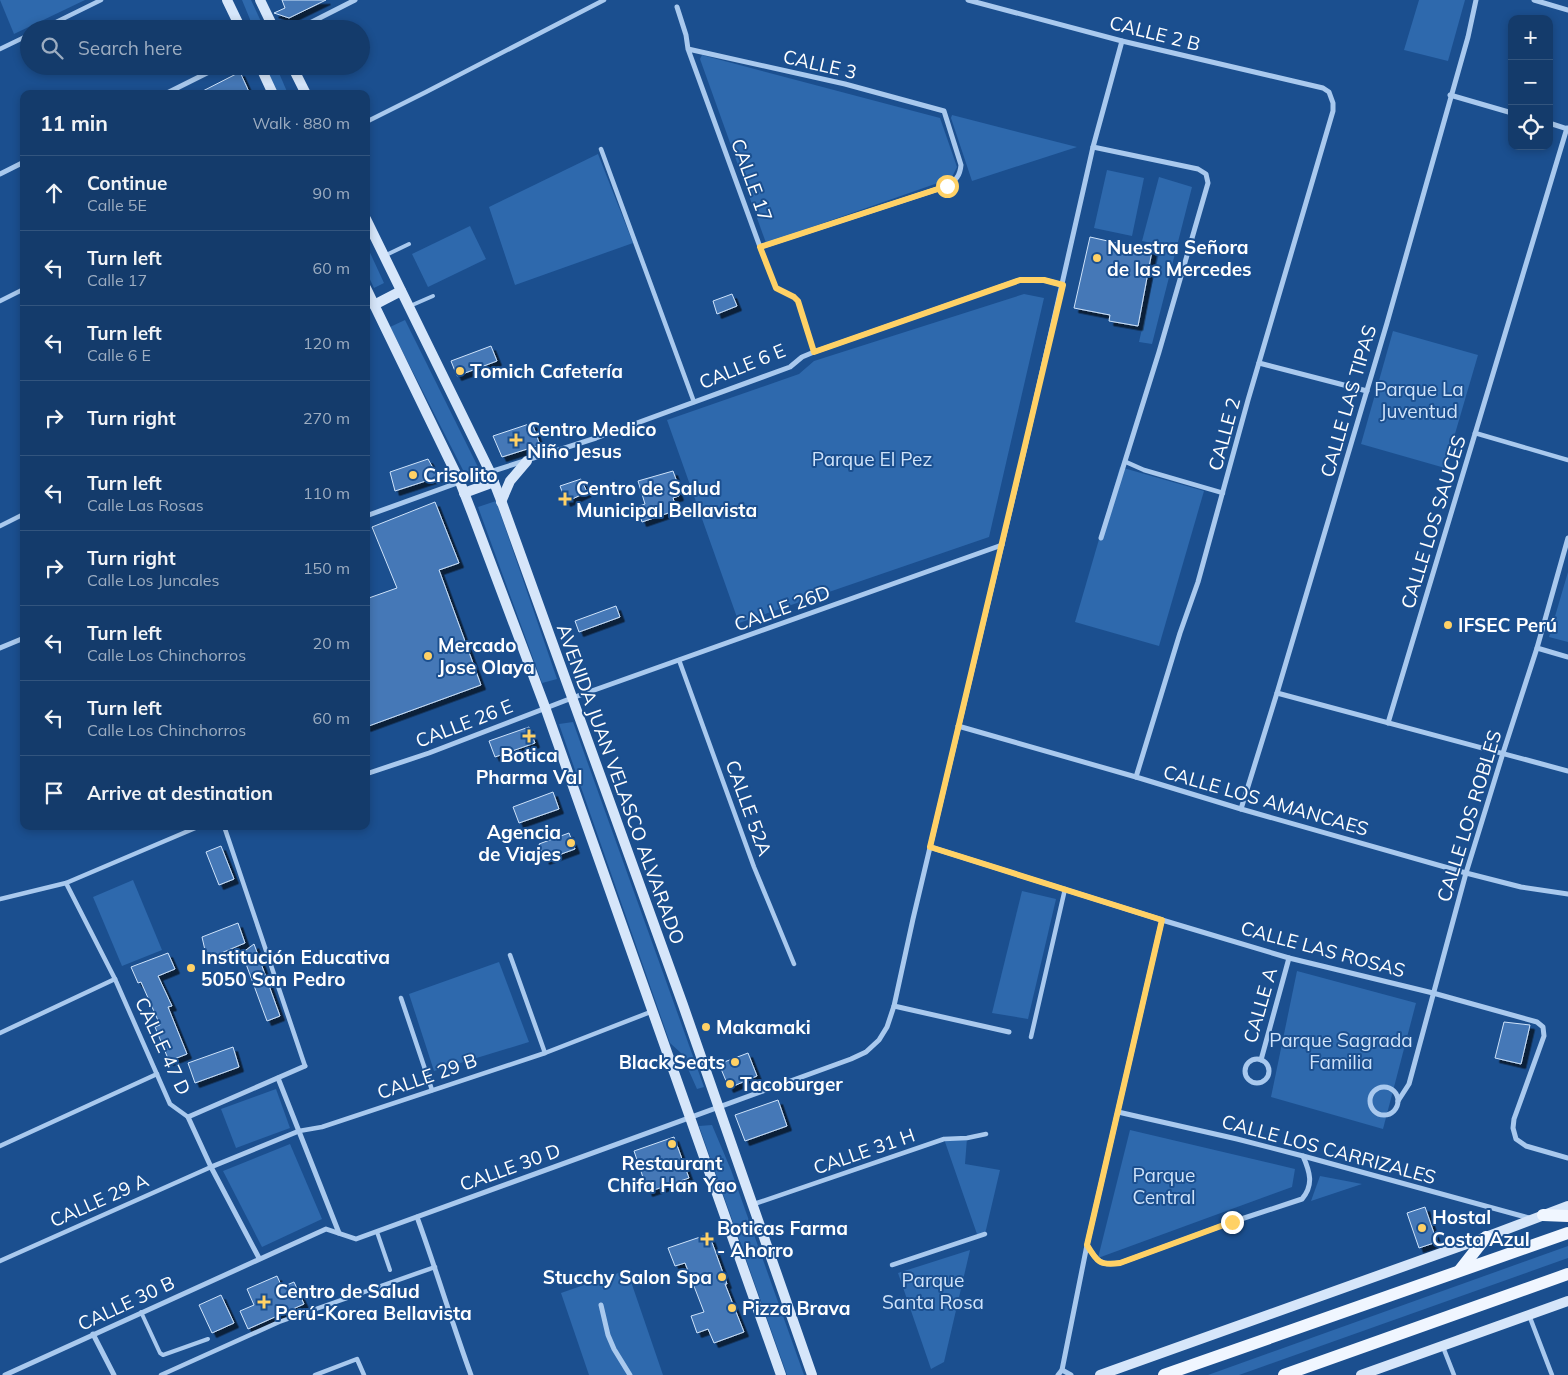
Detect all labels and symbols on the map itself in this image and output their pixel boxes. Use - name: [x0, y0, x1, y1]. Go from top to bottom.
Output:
- street label: CALLE 2 B: [1107, 10, 1203, 56]
- street label: CALLE 3: [781, 44, 859, 84]
- street label: CALLE 17: [726, 135, 778, 225]
- route start: [936, 175, 959, 198]
- place label: Nuestra Señora de las Mercedes: [1107, 235, 1252, 281]
- marker: Nuestra Señora de las Mercedes: [1091, 252, 1103, 264]
- street label: CALLE LAS TIPAS: [1315, 322, 1381, 480]
- street label: CALLE 6 E: [695, 338, 789, 394]
- place label: Tomich Cafetería: [470, 359, 623, 383]
- marker: Tomich Cafetería: [454, 365, 466, 377]
- park label: Parque La Juventud: [1374, 377, 1464, 423]
- street label: CALLE 2: [1203, 395, 1245, 473]
- place label: Centro Medico Niño Jesus: [527, 417, 657, 463]
- street label: CALLE LOS SAUCES: [1395, 432, 1471, 612]
- marker: Centro Medico Niño Jesus: [509, 433, 523, 447]
- park label: Parque El Pez: [812, 447, 932, 471]
- place label: Crisolito: [423, 463, 497, 487]
- marker: Crisolito: [407, 469, 419, 481]
- place label: Centro de Salud Municipal Bellavista: [576, 476, 757, 522]
- marker: Centro de Salud Municipal Bellavista: [558, 492, 572, 506]
- street label: CALLE 26D: [731, 580, 833, 636]
- place label: IFSEC Perú: [1458, 613, 1557, 637]
- marker: IFSEC Perú: [1442, 619, 1454, 631]
- street label: AVENIDA JUAN VELASCO ALVARADO: [552, 621, 690, 947]
- place label: Mercado Jose Olaya: [438, 633, 535, 679]
- marker: Mercado Jose Olaya: [422, 650, 434, 662]
- street label: CALLE 26 E: [412, 693, 516, 753]
- street label: CALLE LOS ROBLES: [1431, 727, 1507, 905]
- marker: Botica Pharma Val: [523, 730, 535, 742]
- place label: Botica Pharma Val: [476, 743, 582, 789]
- street label: CALLE 52A: [721, 757, 777, 859]
- street label: CALLE LOS AMANCAES: [1161, 759, 1371, 841]
- place label: Agencia de Viajes: [478, 820, 561, 866]
- marker: Agencia de Viajes: [565, 837, 577, 849]
- street label: CALLE LAS ROSAS: [1238, 916, 1408, 982]
- place label: Institución Educativa 5050 San Pedro: [201, 945, 390, 991]
- marker: Institución Educativa 5050 San Pedro: [185, 962, 197, 974]
- street label: CALLE A: [1238, 964, 1282, 1046]
- street label: CALLE 47 D: [130, 993, 196, 1099]
- place label: Makamaki: [716, 1015, 811, 1039]
- marker: Makamaki: [700, 1021, 712, 1033]
- park label: Parque Sagrada Familia: [1269, 1028, 1413, 1074]
- street label: CALLE 29 B: [374, 1048, 480, 1104]
- place label: Black Seats: [619, 1050, 725, 1074]
- marker: Black Seats: [729, 1056, 741, 1068]
- place label: Tacoburger: [740, 1072, 843, 1096]
- marker: Tacoburger: [724, 1078, 736, 1090]
- street label: CALLE LOS CARRIZALES: [1219, 1109, 1439, 1189]
- street label: CALLE 31 H: [810, 1122, 918, 1180]
- street label: CALLE 30 D: [456, 1138, 564, 1196]
- marker: Restaurant Chifa Han Yao: [666, 1138, 678, 1150]
- place label: Restaurant Chifa Han Yao: [607, 1151, 737, 1197]
- park label: Parque Central: [1132, 1163, 1196, 1209]
- street label: CALLE 29 A: [46, 1168, 152, 1232]
- place label: Hostal Costa Azul: [1432, 1205, 1530, 1251]
- route end: [1221, 1211, 1244, 1234]
- place label: Boticas Farma - Ahorro: [717, 1216, 848, 1262]
- marker: Hostal Costa Azul: [1416, 1222, 1428, 1234]
- marker: Boticas Farma - Ahorro: [701, 1233, 713, 1245]
- place label: Stucchy Salon Spa: [543, 1265, 712, 1289]
- park label: Parque Santa Rosa: [882, 1268, 984, 1314]
- street label: CALLE 30 B: [74, 1270, 178, 1336]
- marker: Stucchy Salon Spa: [716, 1271, 728, 1283]
- place label: Centro de Salud Perú-Korea Bellavista: [275, 1279, 472, 1325]
- marker: Centro de Salud Perú-Korea Bellavista: [257, 1295, 271, 1309]
- place label: Pizza Brava: [742, 1296, 851, 1320]
- marker: Pizza Brava: [726, 1302, 738, 1314]

